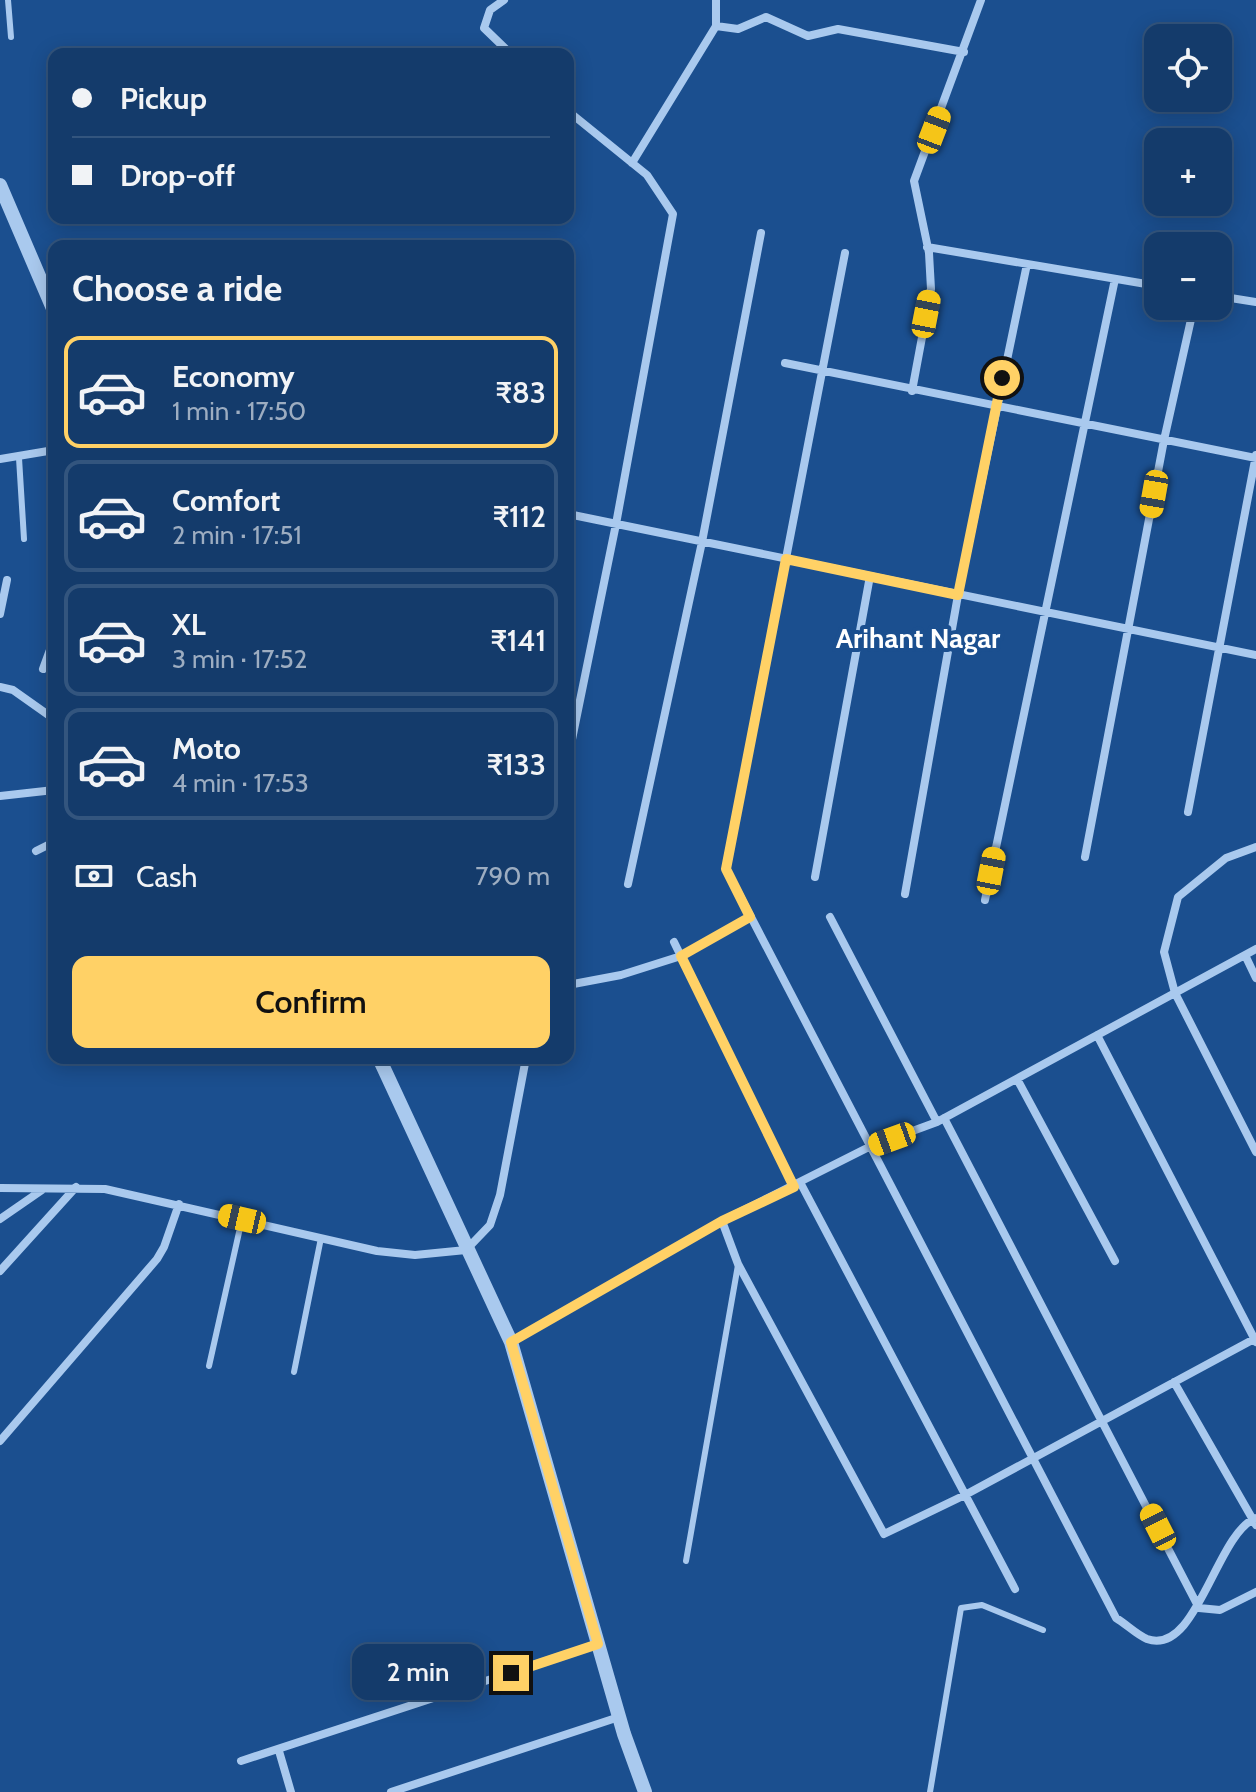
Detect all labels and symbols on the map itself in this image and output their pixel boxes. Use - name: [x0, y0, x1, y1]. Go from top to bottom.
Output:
- car: [914, 103, 954, 157]
- car: [910, 288, 942, 340]
- route start: [984, 360, 1020, 396]
- car: [1138, 468, 1170, 520]
- district label: Arihant Nagar: [836, 621, 1001, 655]
- car: [975, 845, 1007, 897]
- car: [865, 1120, 919, 1158]
- car: [216, 1202, 268, 1236]
- car: [1136, 1500, 1180, 1554]
- callout: 2 min: [351, 1645, 483, 1701]
- route end: [493, 1655, 529, 1691]

